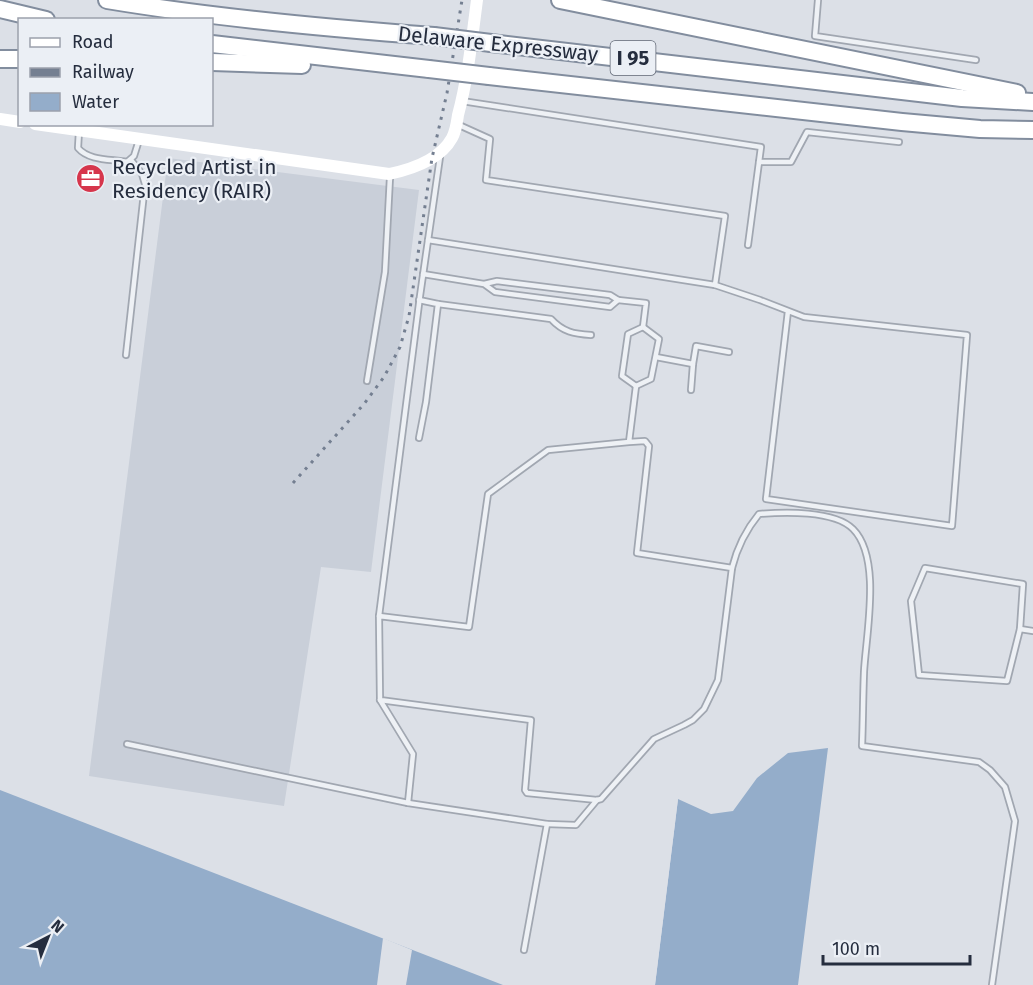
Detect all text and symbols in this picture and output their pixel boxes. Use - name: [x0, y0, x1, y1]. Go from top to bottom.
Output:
- legend: [18, 18, 213, 126]
- street label: Delaware Expressway: [397, 21, 600, 68]
- text: Road: [72, 31, 114, 53]
- road number: I 95: [610, 41, 656, 75]
- text: Railway: [72, 61, 134, 83]
- text: Water: [72, 91, 119, 113]
- place label: Recycled Artist in Residency (RAIR): [112, 154, 277, 204]
- office icon: Recycled Artist in Residency (RAIR): [75, 163, 107, 195]
- north arrow: [18, 907, 78, 967]
- text: N: [47, 916, 68, 937]
- scale bar: [823, 928, 970, 966]
- text: 100 m: [832, 938, 880, 960]

